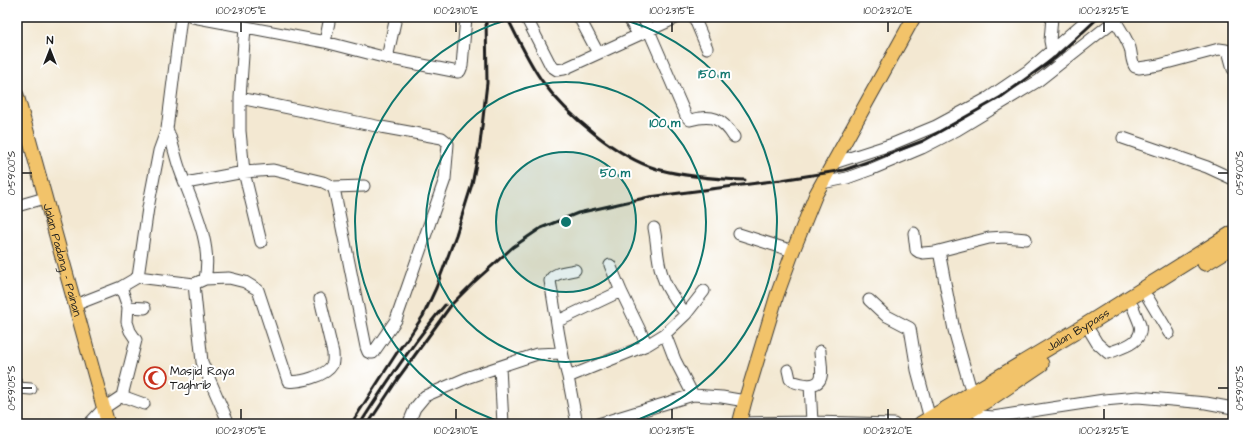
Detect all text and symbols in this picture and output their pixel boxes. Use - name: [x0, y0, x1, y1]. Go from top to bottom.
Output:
- text: 100°23'05"E: [216, 4, 266, 18]
- text: 100°23'10"E: [434, 4, 478, 18]
- text: 100°23'15"E: [649, 4, 695, 18]
- text: 100°23'20"E: [864, 4, 912, 18]
- text: 100°23'25"E: [1079, 4, 1129, 18]
- north arrow: [30, 30, 70, 70]
- text: N: [47, 33, 54, 48]
- text: 150 m: [698, 66, 731, 83]
- text: 100 m: [650, 115, 681, 132]
- text: 0°59'00"S: [5, 150, 19, 195]
- text: 0°59'00"S: [1233, 150, 1247, 195]
- text: 50 m: [600, 165, 631, 182]
- street label: Jalan Padang - Painan: [39, 201, 86, 318]
- centre of rings: [559, 215, 573, 229]
- street label: Jalan Bypass: [1043, 304, 1113, 356]
- place label: Masjid Raya Taghrib: [170, 363, 234, 395]
- text: 0°59'05"S: [5, 365, 19, 411]
- mosque icon: Masjid Raya Taghrib: [142, 365, 168, 391]
- text: 0°59'05"S: [1233, 365, 1247, 411]
- text: 100°23'05"E: [216, 424, 266, 438]
- text: 100°23'10"E: [434, 424, 478, 438]
- text: 100°23'15"E: [649, 424, 695, 438]
- text: 100°23'20"E: [864, 424, 912, 438]
- text: 100°23'25"E: [1079, 424, 1129, 438]

